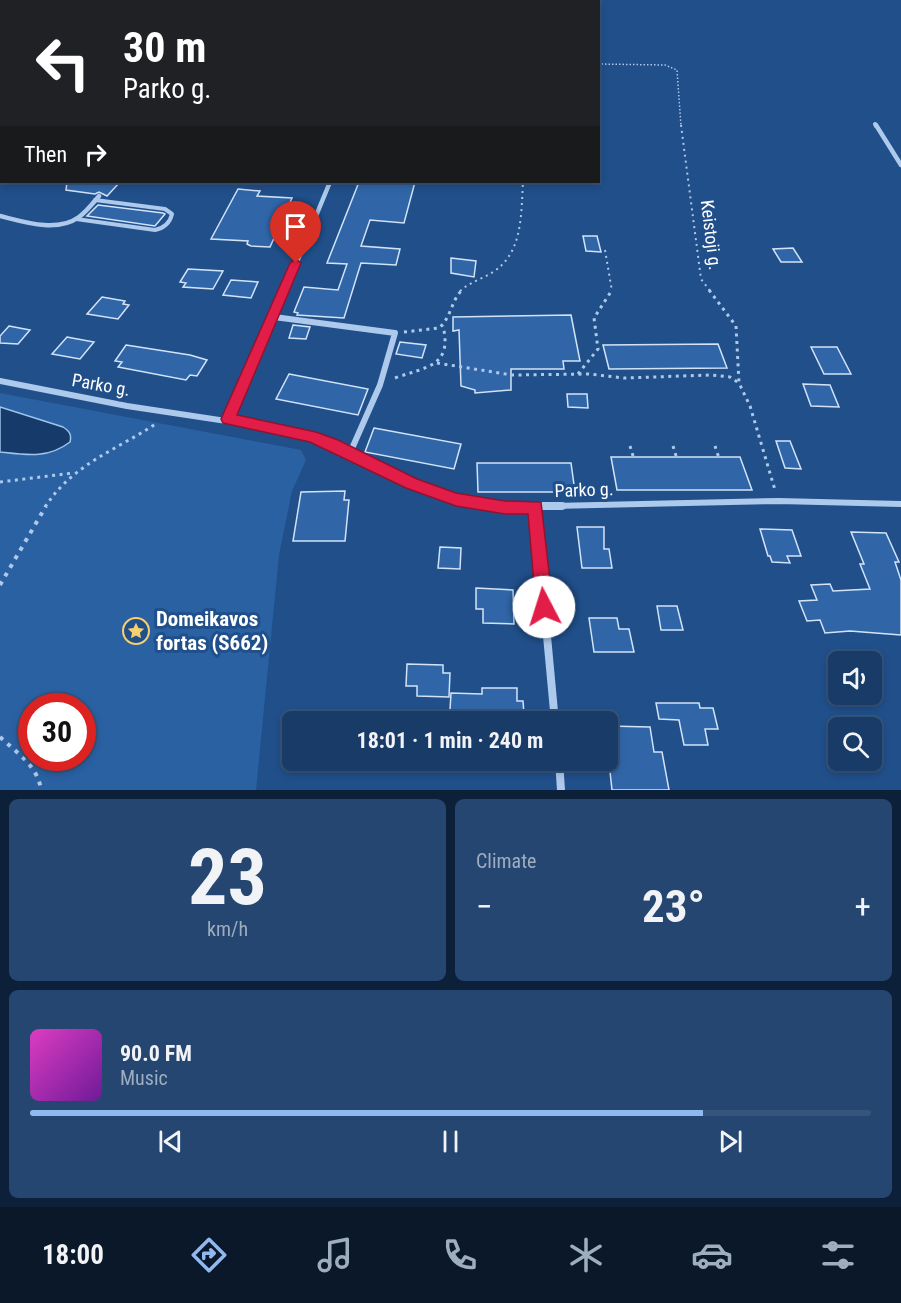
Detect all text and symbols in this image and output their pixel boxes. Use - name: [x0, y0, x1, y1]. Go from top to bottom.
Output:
- text: 30 m: [123, 23, 206, 72]
- icon: left: [24, 24, 102, 102]
- text: Parko g.: [123, 73, 211, 105]
- icon: right: [79, 138, 112, 171]
- text: Then: [24, 142, 67, 167]
- street label: Keistoji g.: [697, 199, 726, 271]
- pin: [270, 201, 321, 263]
- icon: arrive: [279, 210, 312, 243]
- street label: Parko g.: [70, 369, 132, 400]
- street label: Parko g.: [554, 478, 614, 501]
- position arrow: [512, 575, 576, 639]
- place label: Domeikavos fortas (S662): [156, 607, 268, 655]
- place icon: Domeikavos fortas (S662): [121, 616, 151, 646]
- map controls: [828, 651, 882, 771]
- button: sound: [828, 651, 882, 705]
- speed limit sign: 30: [18, 693, 96, 771]
- button: search: [828, 717, 882, 771]
- text: 18:01 · 1 min · 240 m: [357, 728, 543, 753]
- text: 23: [188, 832, 267, 923]
- text: Climate: [476, 849, 536, 873]
- text: 23°: [642, 880, 705, 933]
- text: −: [476, 887, 493, 926]
- text: +: [855, 887, 871, 926]
- text: km/h: [207, 917, 248, 941]
- text: 90.0 FM: [120, 1041, 192, 1066]
- text: Music: [120, 1066, 168, 1090]
- icon: previous: [154, 1125, 187, 1158]
- icon: pause: [434, 1125, 467, 1158]
- icon: next: [714, 1125, 747, 1158]
- icon: directions: [188, 1234, 230, 1276]
- icon: music: [314, 1234, 356, 1276]
- icon: phone: [439, 1234, 481, 1276]
- icon: climate: [565, 1234, 607, 1276]
- icon: car: [691, 1234, 733, 1276]
- icon: filters: [817, 1234, 859, 1276]
- text: 18:00: [42, 1239, 104, 1271]

